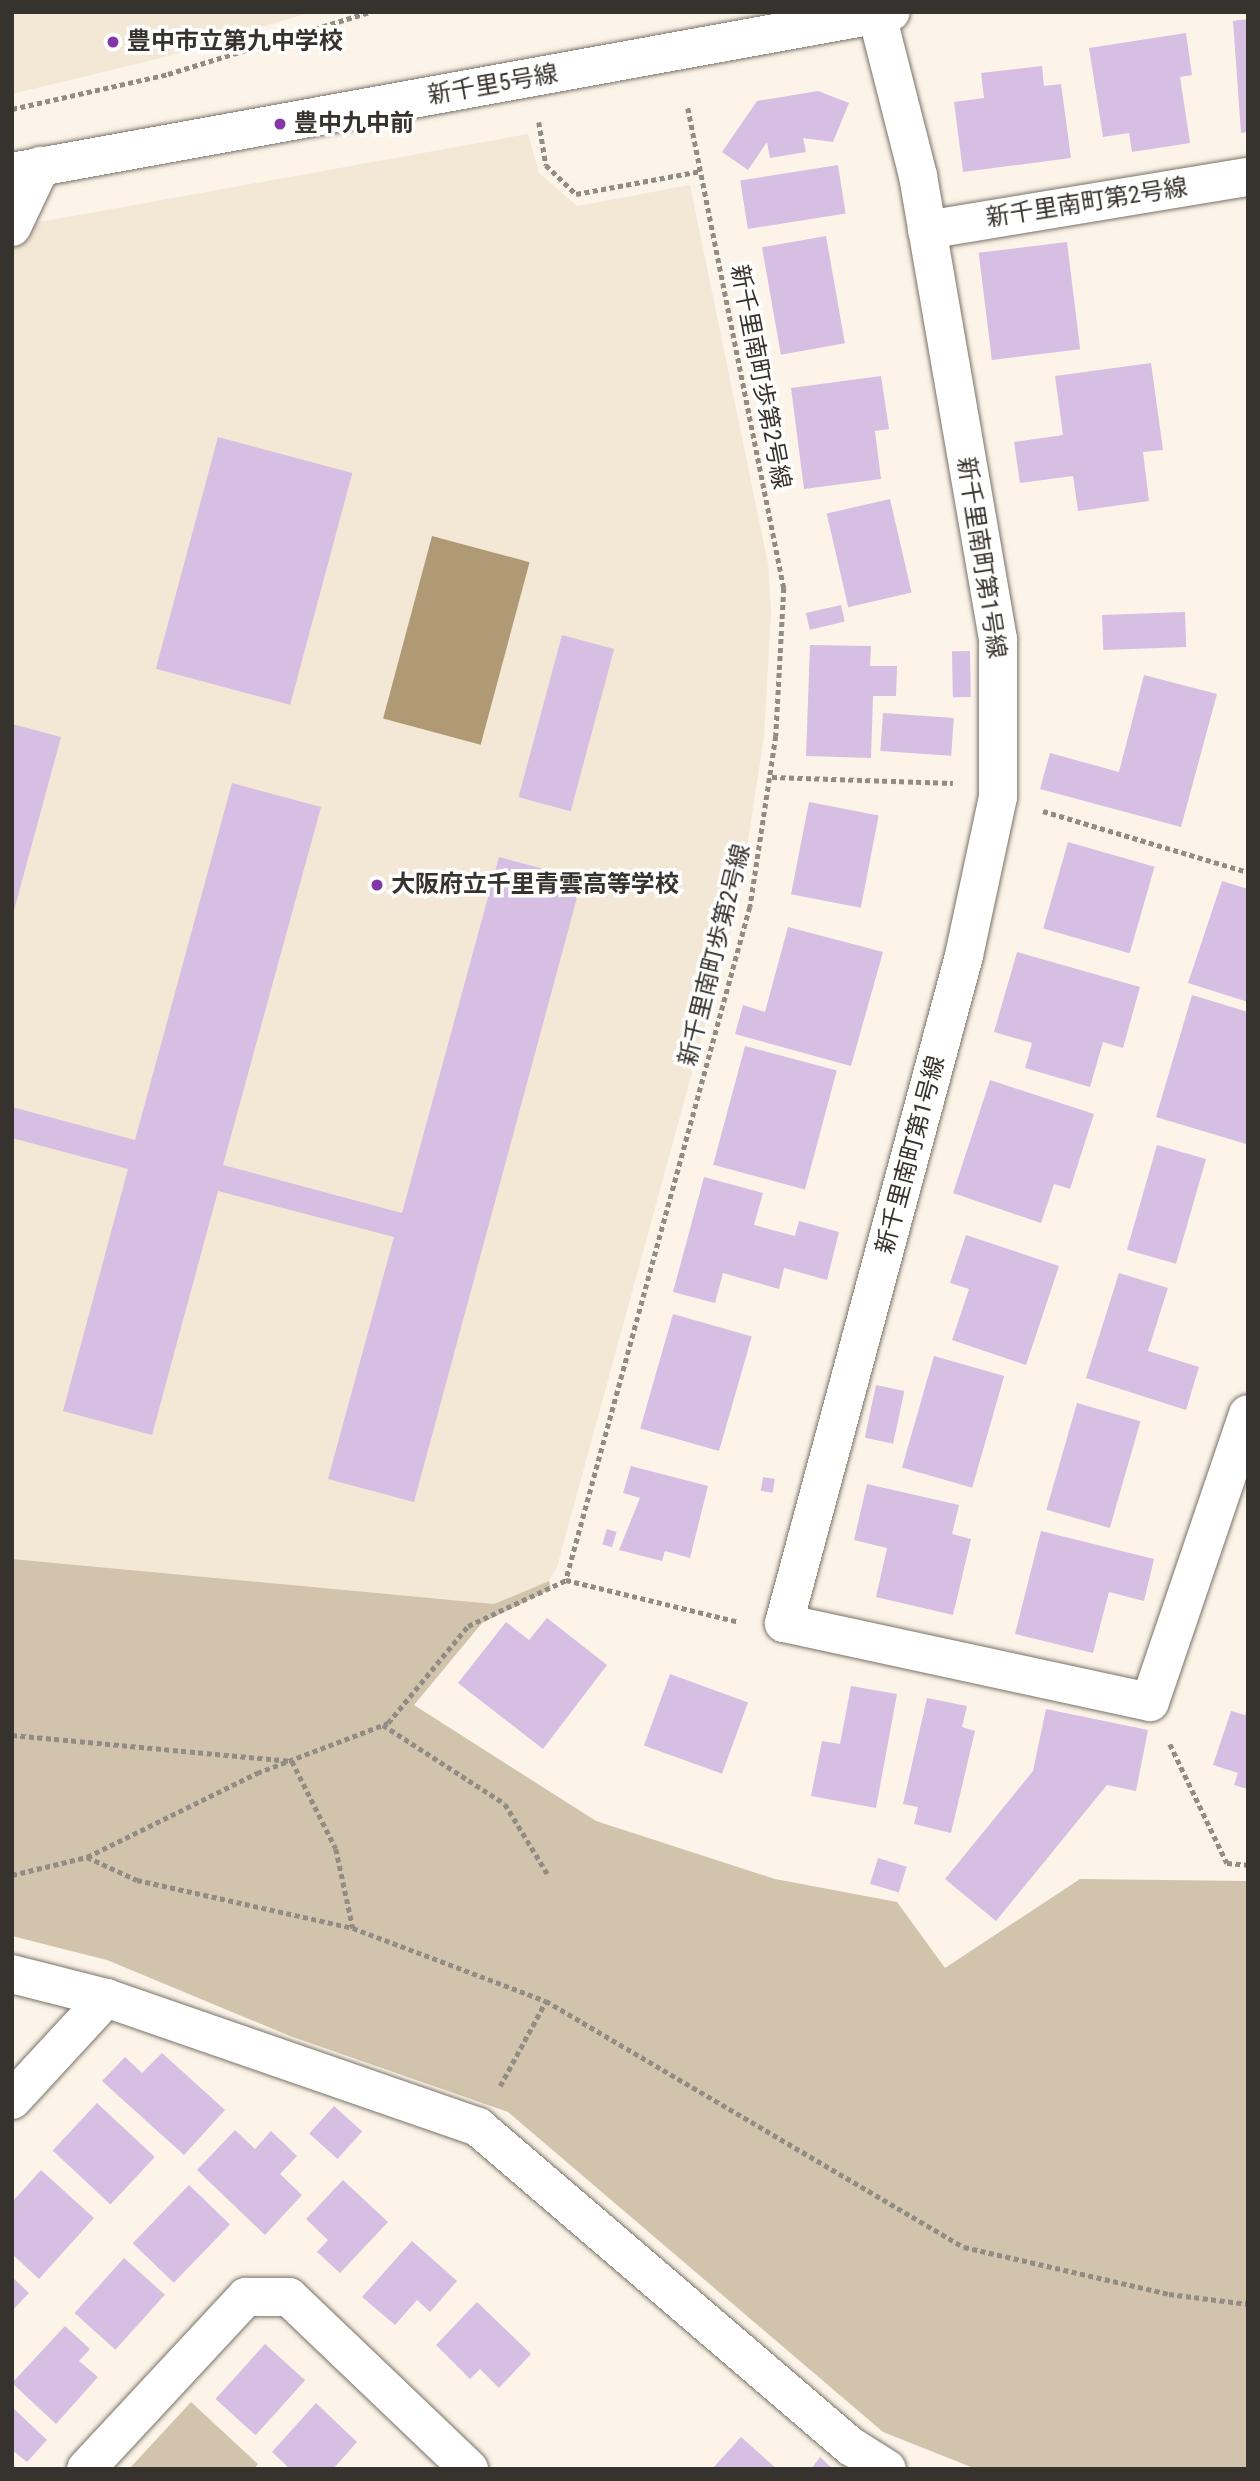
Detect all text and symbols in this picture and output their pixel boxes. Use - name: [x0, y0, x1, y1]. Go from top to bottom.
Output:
- place label: 豊中市立第九中学校: [127, 28, 343, 56]
- marker: 豊中市立第九中学校: [105, 34, 121, 50]
- street label: 新千里5号線: [426, 59, 560, 111]
- place label: 豊中九中前: [294, 110, 414, 138]
- marker: 豊中九中前: [272, 116, 288, 132]
- street label: 新千里南町第2号線: [984, 173, 1190, 233]
- street label: 新千里南町歩第2号線: [724, 262, 796, 492]
- street label: 新千里南町第1号線: [951, 455, 1011, 661]
- street label: 新千里南町歩第2号線: [673, 841, 757, 1069]
- place label: 大阪府立千里青雲高等学校: [391, 871, 679, 899]
- marker: 大阪府立千里青雲高等学校: [369, 877, 385, 893]
- street label: 新千里南町第1号線: [871, 1053, 951, 1257]

